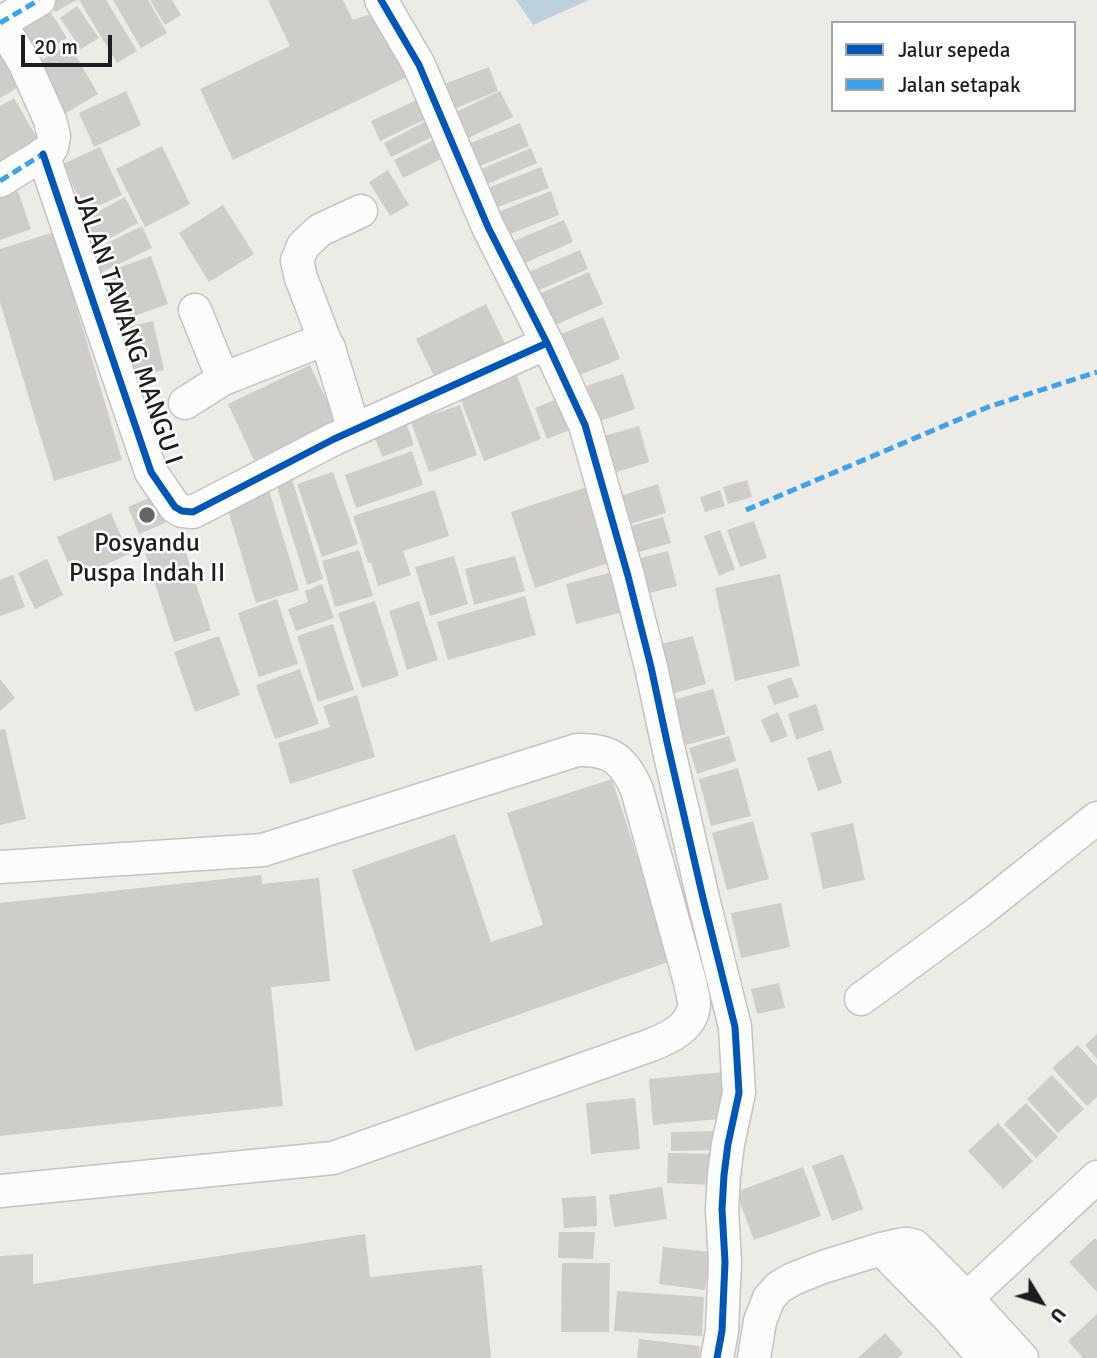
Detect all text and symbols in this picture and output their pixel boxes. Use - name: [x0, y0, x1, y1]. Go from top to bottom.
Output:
- scale bar: [24, 21, 116, 65]
- legend: [831, 21, 1076, 112]
- text: 20 m: [34, 34, 78, 60]
- text: Jalur sepeda: [898, 37, 1010, 63]
- text: Jalan setapak: [898, 72, 1020, 98]
- street label: JALAN TAWANG MANGU I: [66, 189, 188, 469]
- marker: Posyandu Puspa Indah II: [137, 505, 157, 525]
- place label: Posyandu Puspa Indah II: [69, 528, 225, 590]
- north arrow: [1006, 1267, 1076, 1337]
- text: U: [1044, 1302, 1071, 1327]

